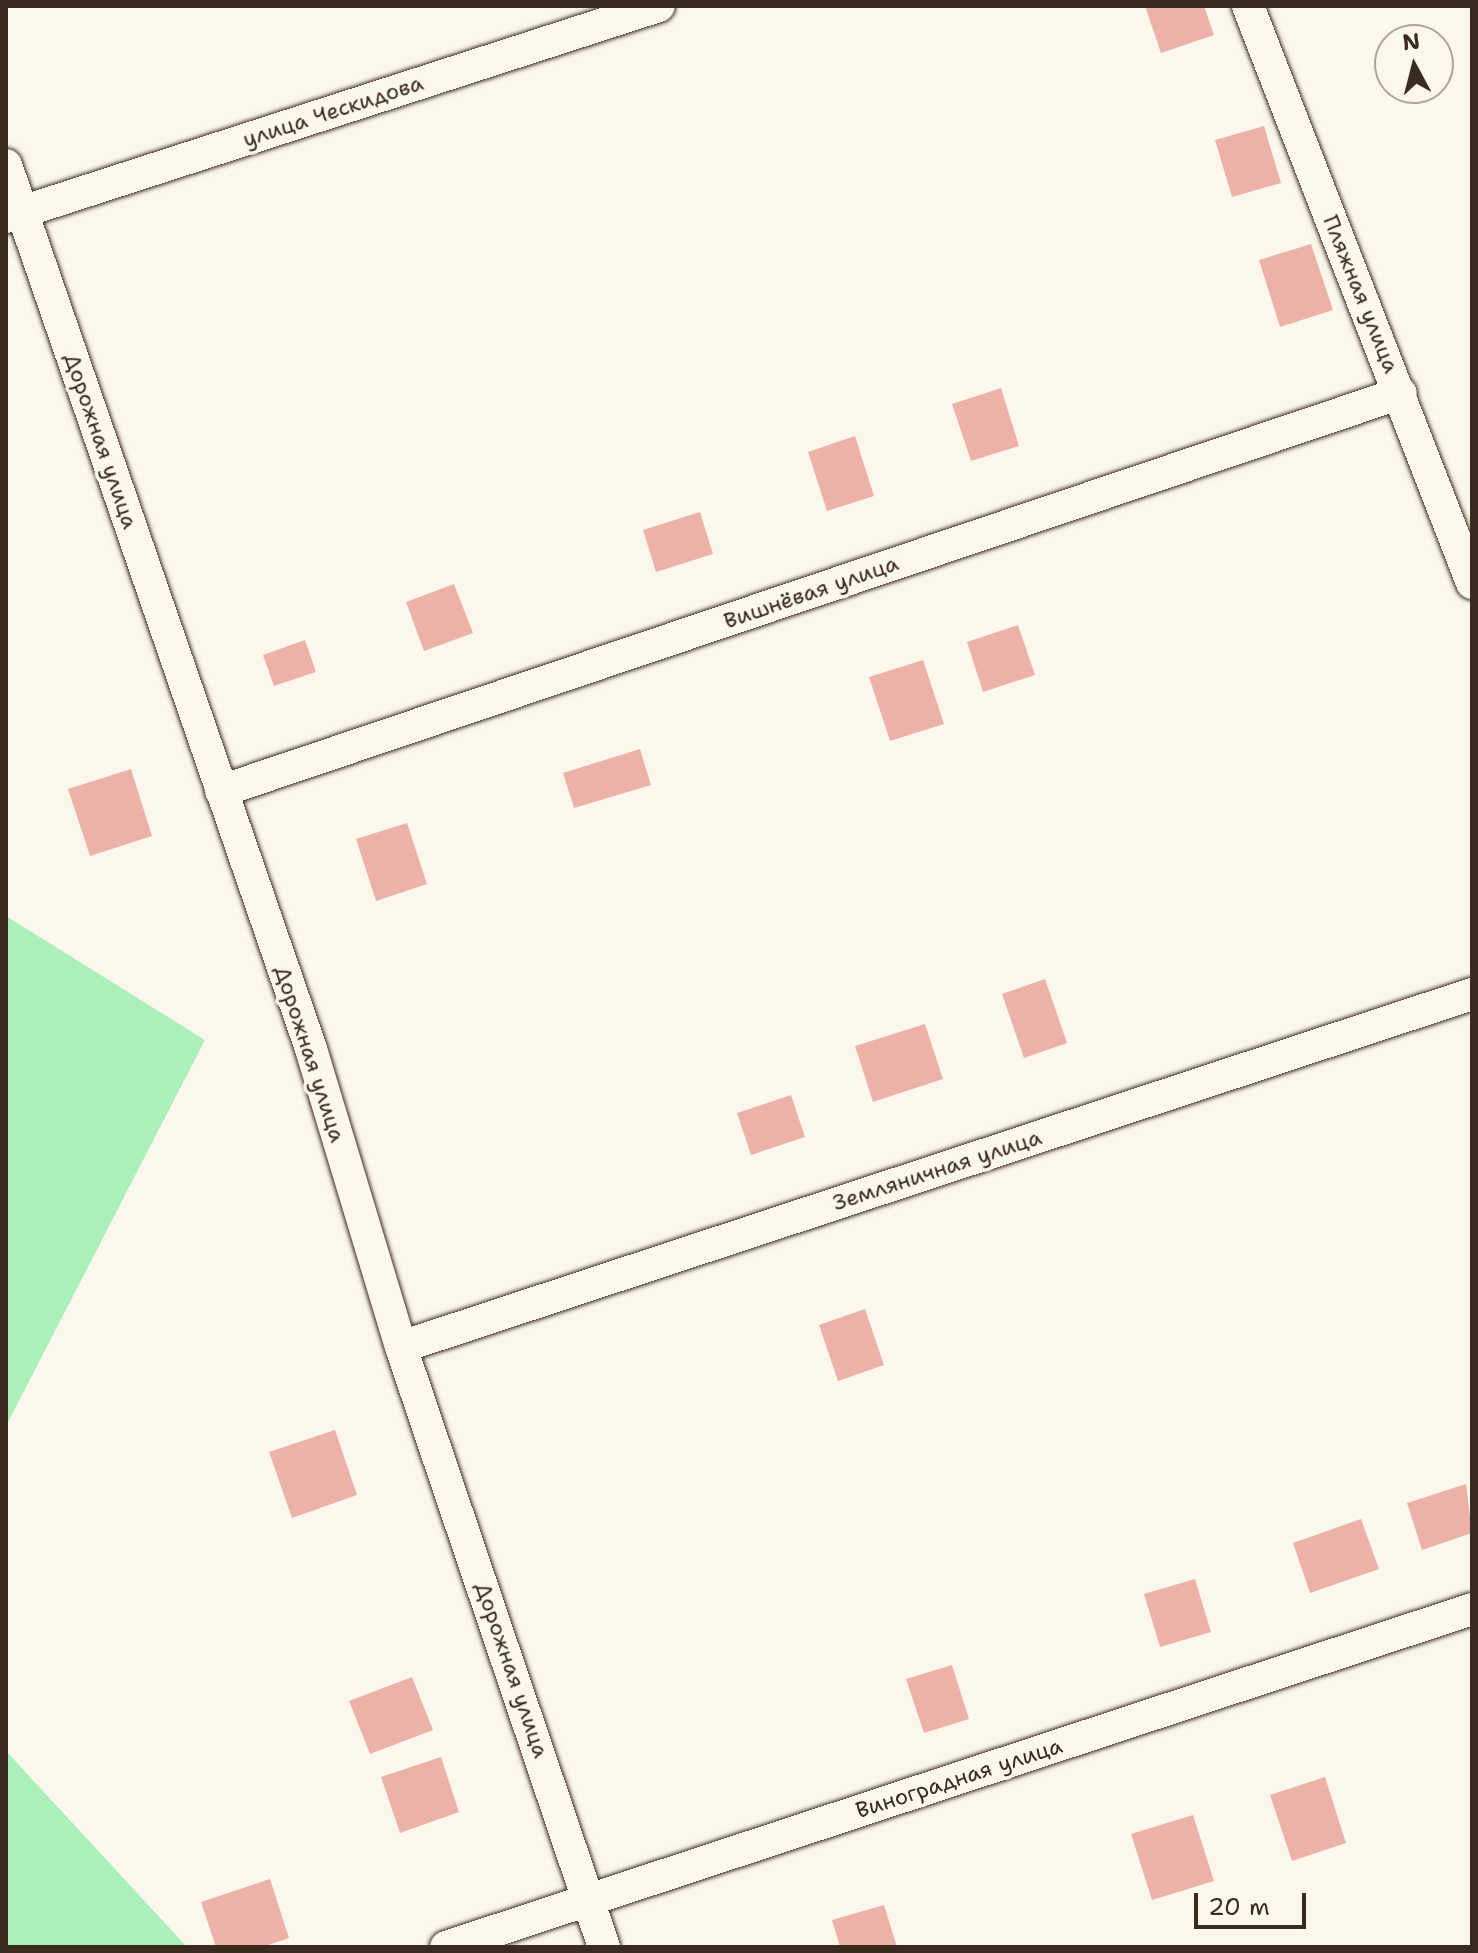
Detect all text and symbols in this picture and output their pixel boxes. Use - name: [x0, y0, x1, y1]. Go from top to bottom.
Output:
- north arrow: [1374, 24, 1454, 104]
- text: N: [1401, 26, 1422, 57]
- street label: улица Ческидова: [240, 69, 426, 153]
- street label: Пляжная улица: [1317, 211, 1405, 377]
- street label: Дорожная улица: [59, 350, 143, 532]
- street label: Вишнёвая улица: [720, 550, 902, 634]
- street label: Дорожная улица: [269, 962, 351, 1146]
- street label: Земляничная улица: [829, 1124, 1045, 1216]
- street label: Дорожная улица: [470, 1579, 554, 1761]
- street label: Виноградная улица: [852, 1732, 1066, 1824]
- scale bar: [1198, 1877, 1310, 1927]
- text: 20 m: [1208, 1891, 1270, 1923]

